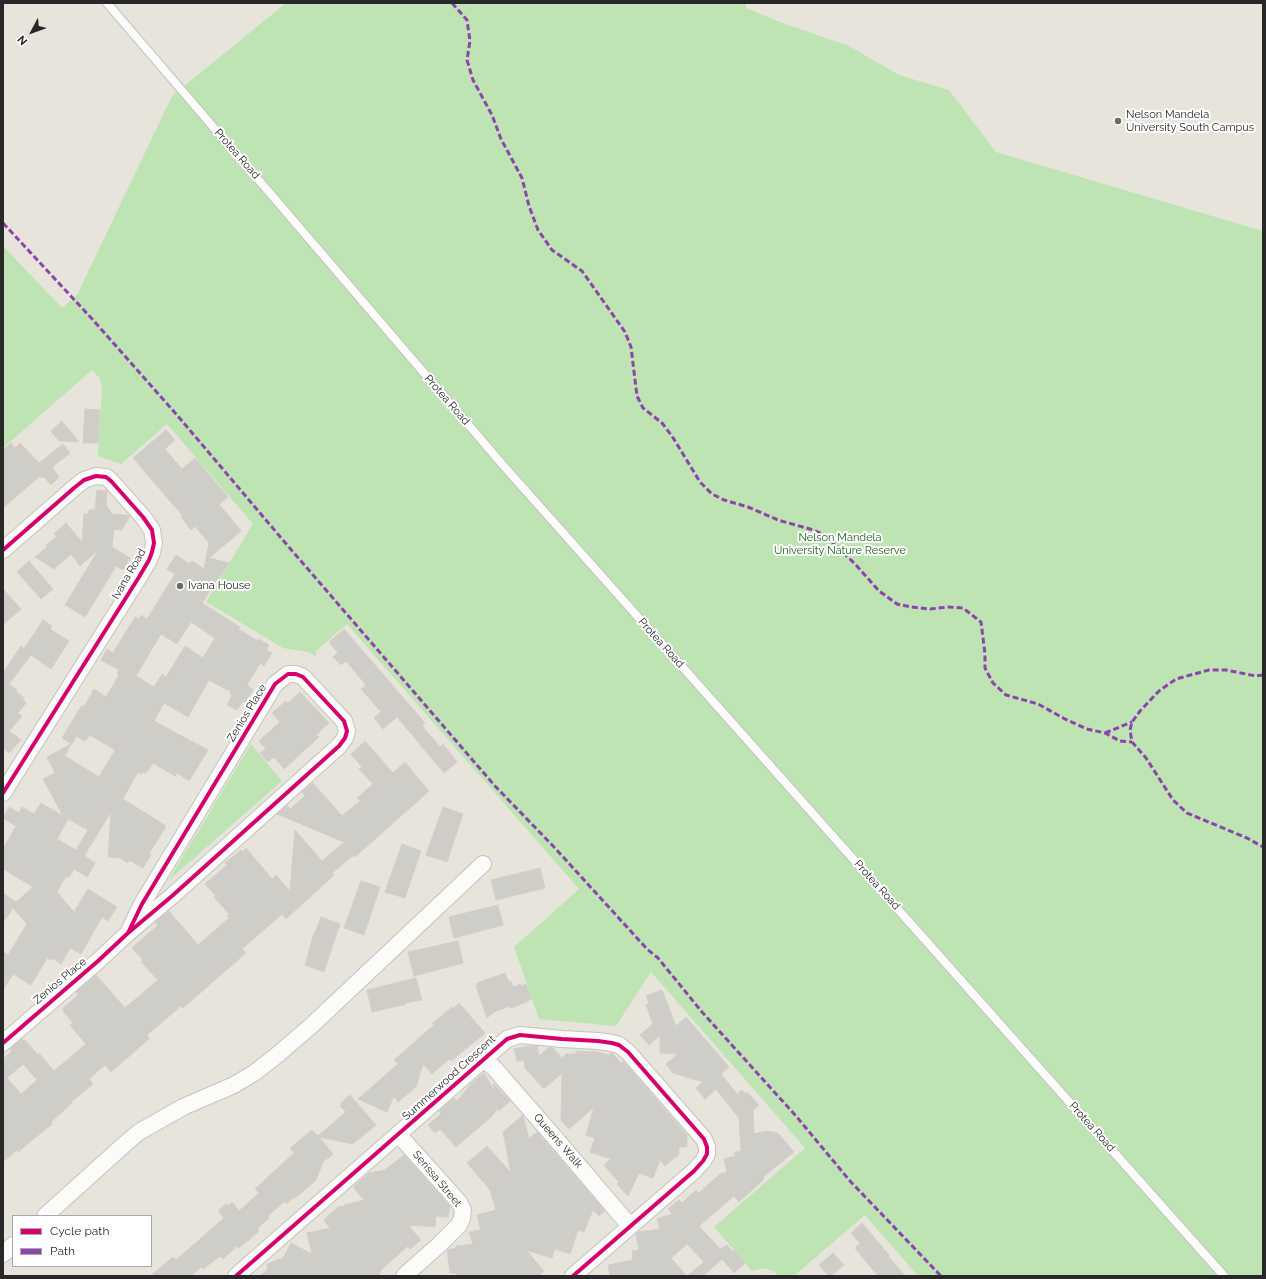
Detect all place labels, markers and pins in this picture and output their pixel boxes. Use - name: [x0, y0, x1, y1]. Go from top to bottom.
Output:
- place label: Nelson Mandela University South Campus: [1126, 108, 1254, 134]
- marker: Nelson Mandela University South Campus: [1113, 116, 1123, 126]
- place label: Ivana House: [188, 579, 251, 593]
- marker: Ivana House: [175, 581, 185, 591]

